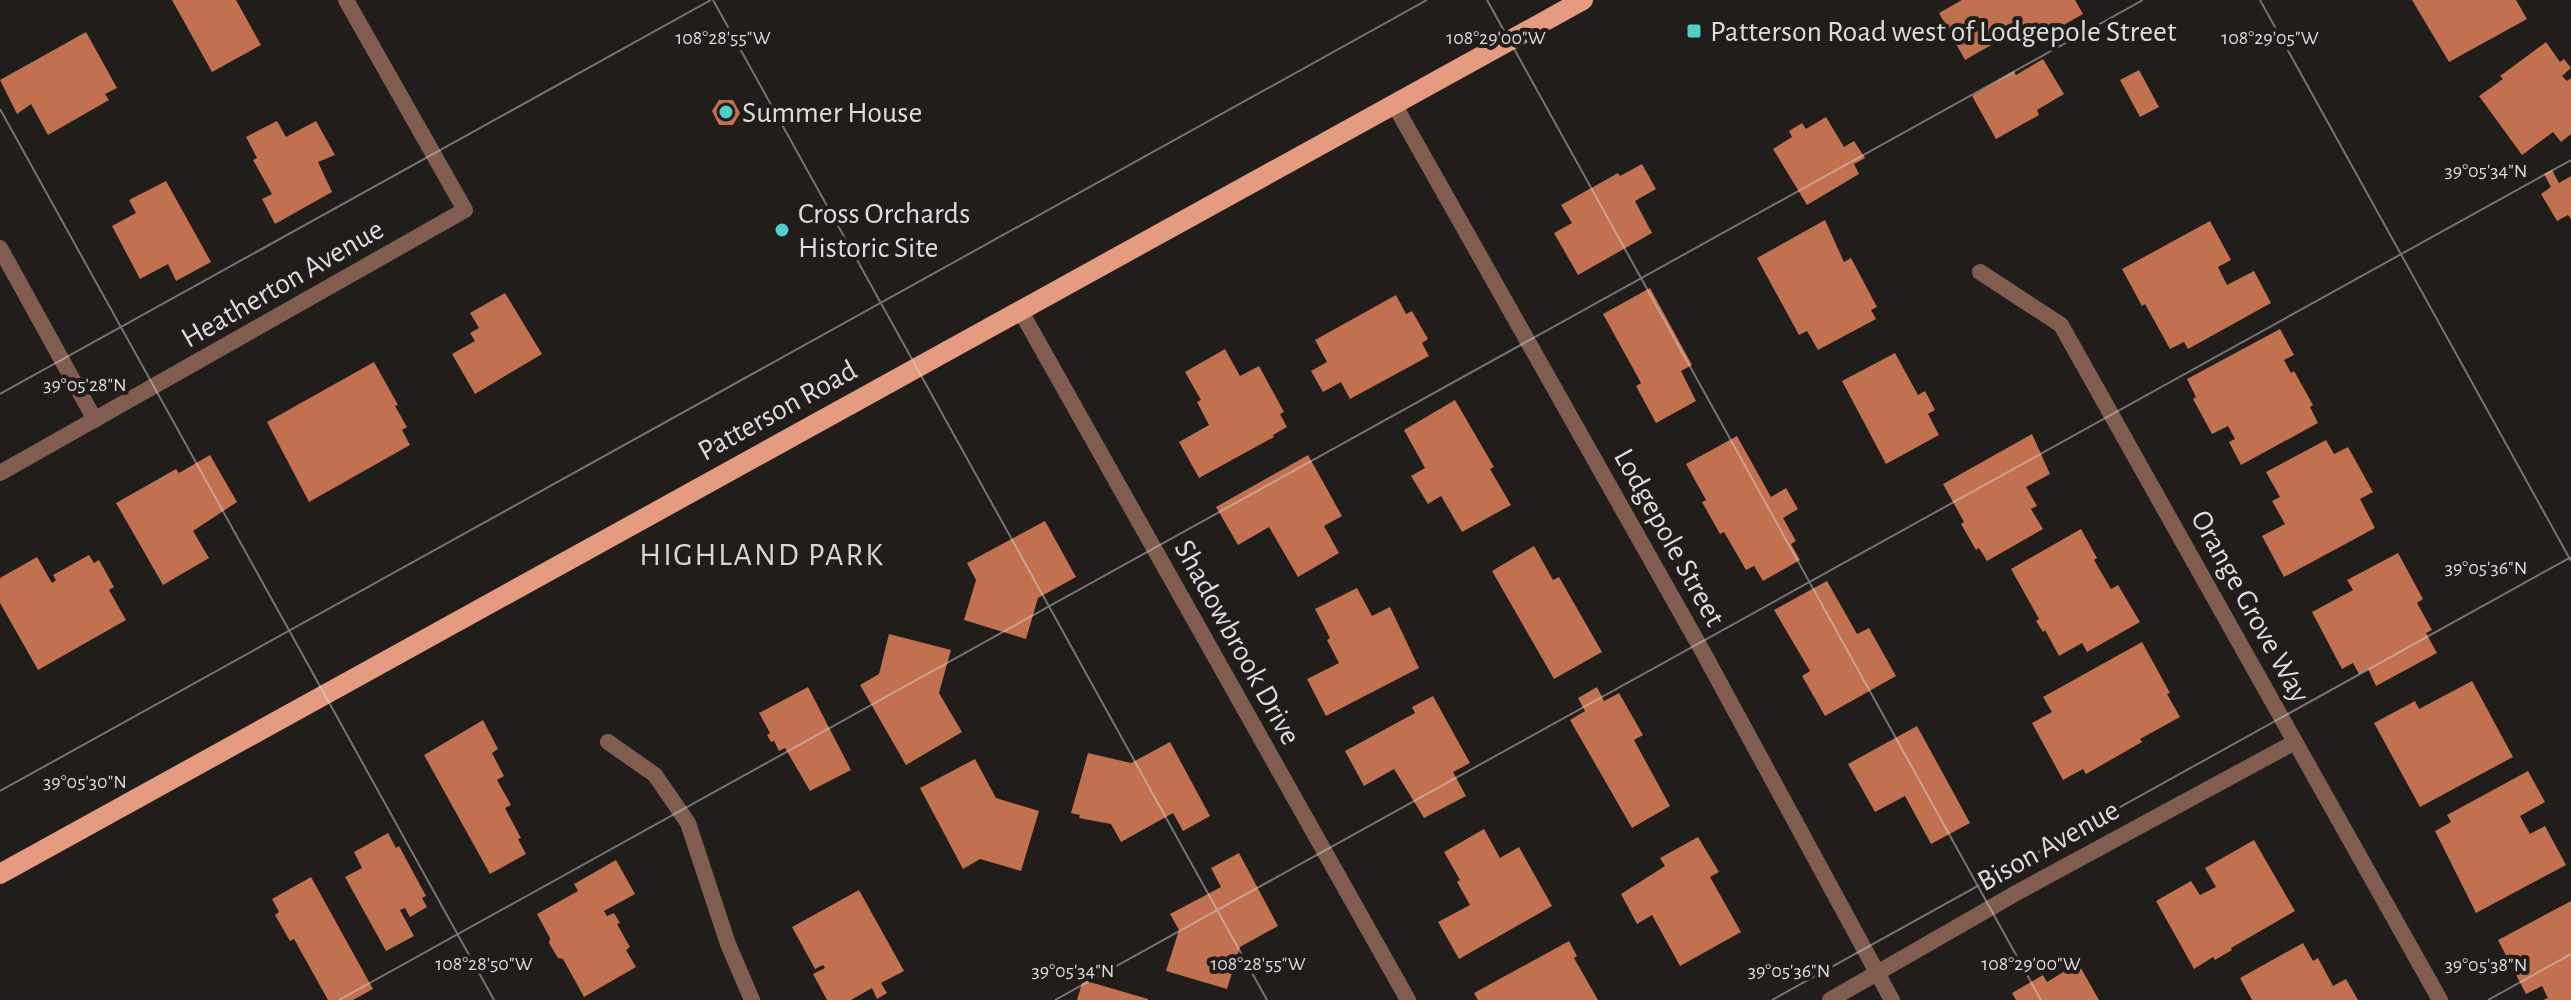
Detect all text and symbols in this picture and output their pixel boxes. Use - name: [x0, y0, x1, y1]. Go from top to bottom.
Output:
- place label: Patterson Road west of Lodgepole Street: [1710, 17, 2177, 47]
- marker: Patterson Road west of Lodgepole Street: [1685, 22, 1703, 40]
- text: 108°28'55"W: [675, 28, 771, 48]
- text: 108°29'00"W: [1446, 28, 1546, 48]
- text: 108°29'05"W: [2221, 28, 2319, 48]
- place label: Summer House: [742, 98, 922, 128]
- marker: Summer House: [717, 103, 735, 121]
- text: 39°05'34"N: [2445, 161, 2527, 181]
- place label: Cross Orchards Historic Site: [798, 199, 970, 263]
- street label: Heatherton Avenue: [176, 214, 389, 354]
- marker: Cross Orchards Historic Site: [773, 221, 791, 239]
- street label: Patterson Road: [693, 355, 862, 467]
- text: 39°05'28"N: [43, 375, 127, 395]
- street label: Lodgepole Street: [1608, 444, 1730, 632]
- street label: Orange Grove Way: [2185, 505, 2315, 708]
- street label: Shadowbrook Drive: [1169, 535, 1306, 750]
- district label: HIGHLAND PARK: [639, 539, 885, 571]
- text: 39°05'36"N: [2445, 558, 2527, 578]
- text: 39°05'30"N: [43, 772, 127, 792]
- street label: Bison Avenue: [1973, 795, 2124, 897]
- text: 108°28'50"W: [435, 954, 533, 974]
- text: 108°28'55"W: [1210, 954, 1306, 974]
- text: 108°29'00"W: [1981, 954, 2081, 974]
- text: 39°05'38"N: [2445, 955, 2527, 975]
- text: 39°05'34"N: [1032, 961, 1114, 981]
- text: 39°05'36"N: [1748, 961, 1830, 981]

